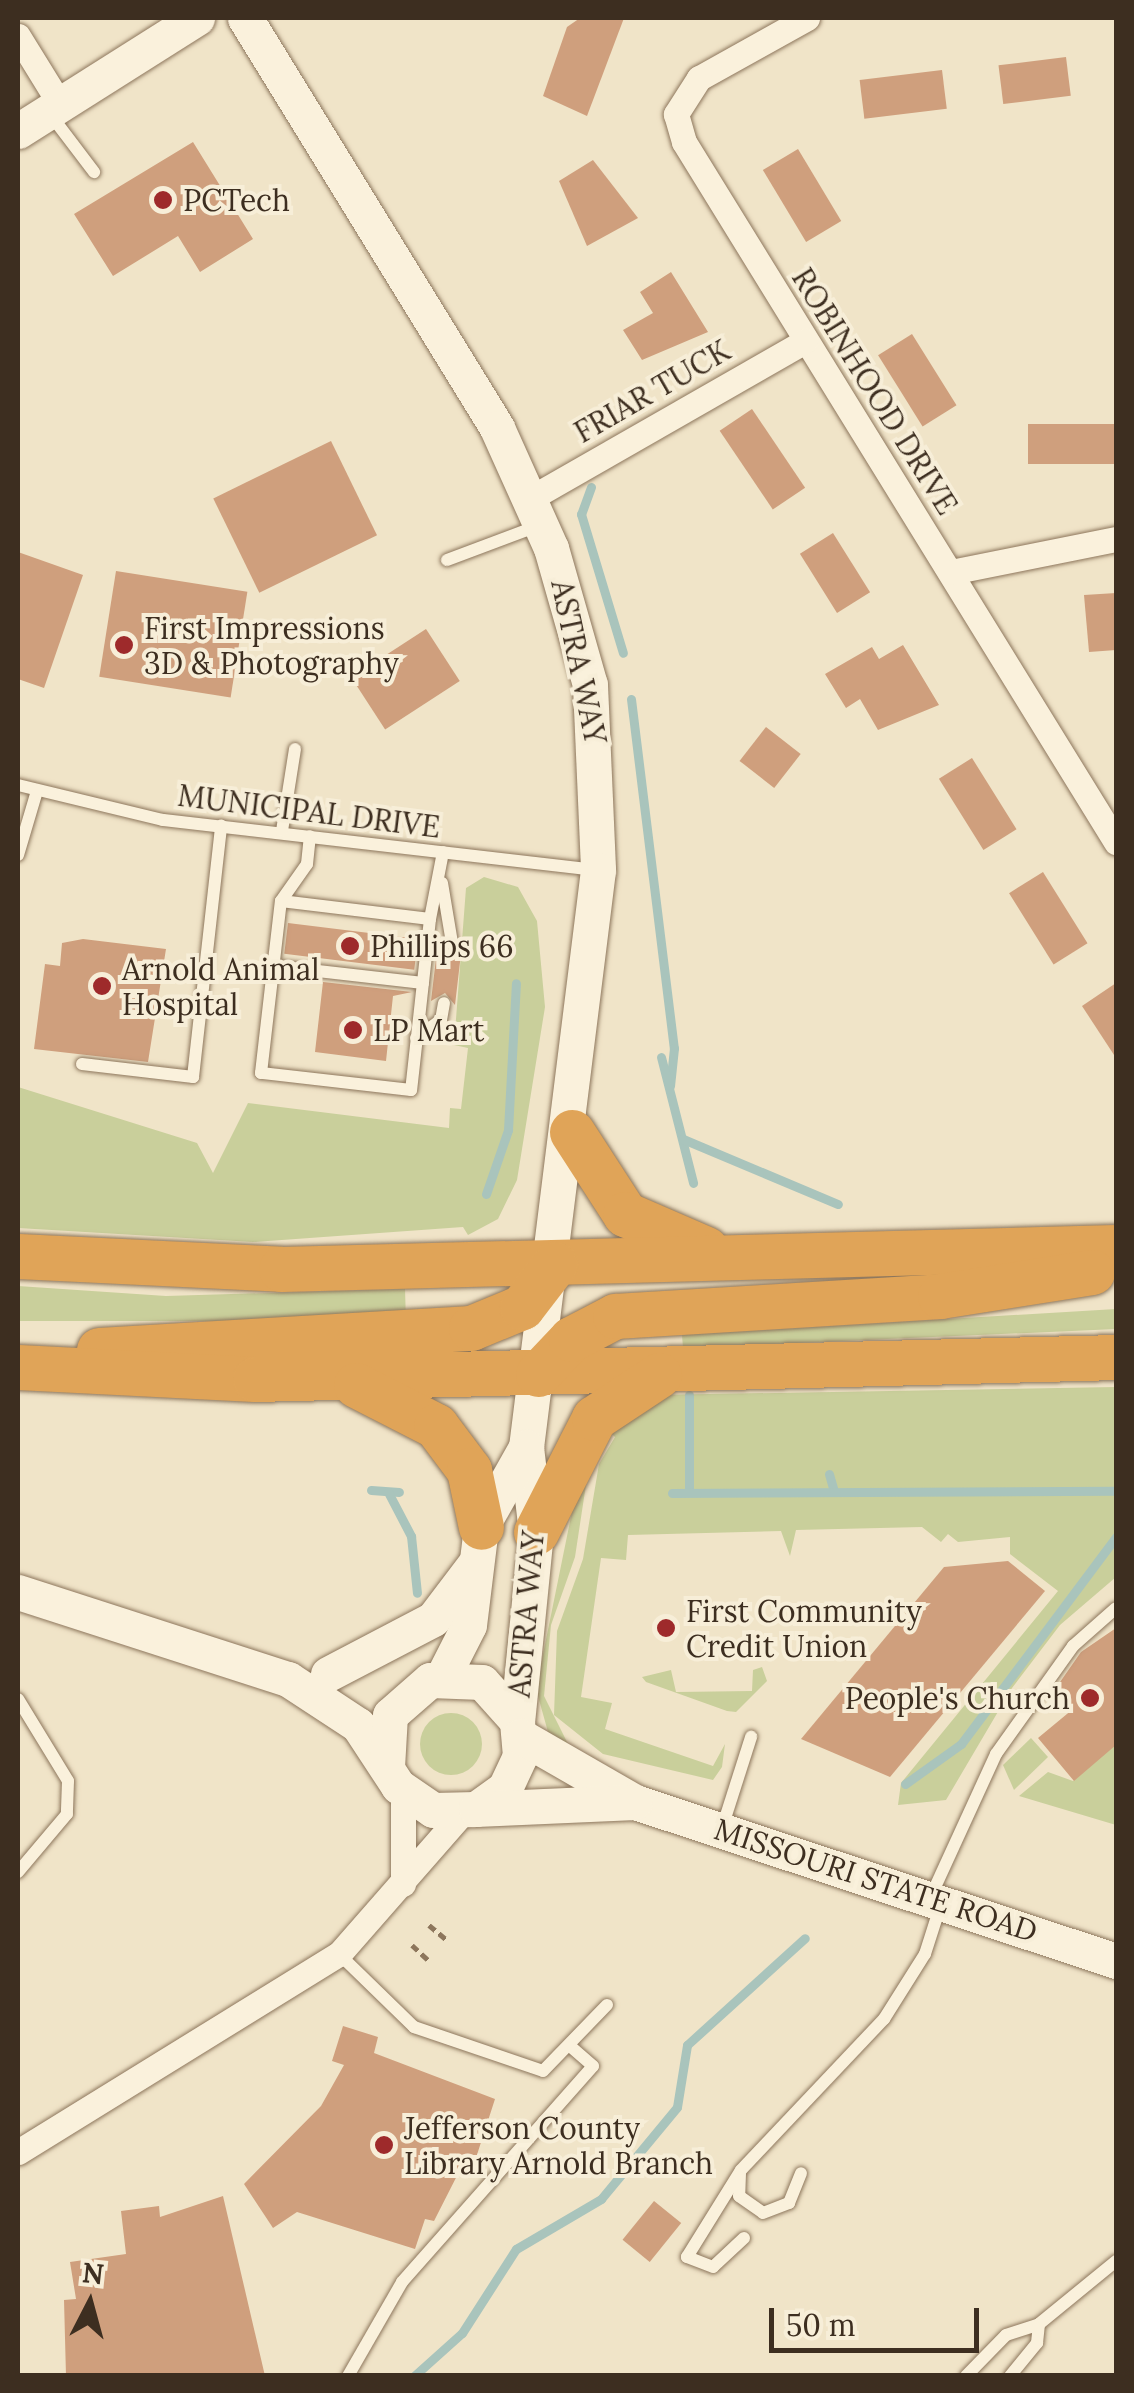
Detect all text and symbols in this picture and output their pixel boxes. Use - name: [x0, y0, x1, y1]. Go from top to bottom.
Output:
- place label: PCTech: [183, 182, 290, 218]
- marker: PCTech: [152, 189, 174, 211]
- street label: ROBINHOOD DRIVE: [785, 261, 965, 521]
- street label: FRIAR TUCK: [568, 332, 736, 450]
- street label: ASTRA WAY: [544, 576, 614, 748]
- place label: First Impressions 3D & Photography: [144, 610, 399, 680]
- marker: First Impressions 3D & Photography: [113, 634, 135, 656]
- street label: MUNICIPAL DRIVE: [176, 777, 442, 845]
- place label: Phillips 66: [370, 928, 514, 964]
- marker: Phillips 66: [339, 935, 361, 957]
- place label: Arnold Animal Hospital: [122, 951, 319, 1022]
- marker: Arnold Animal Hospital: [91, 975, 113, 997]
- place label: LP Mart: [373, 1012, 484, 1048]
- marker: LP Mart: [342, 1019, 364, 1041]
- street label: ASTRA WAY: [501, 1529, 551, 1699]
- place label: First Community Credit Union: [686, 1593, 922, 1664]
- marker: First Community Credit Union: [655, 1617, 677, 1639]
- place label: People's Church: [845, 1680, 1070, 1716]
- marker: People's Church: [1079, 1687, 1101, 1709]
- street label: MISSOURI STATE ROAD: [710, 1811, 1042, 1949]
- place label: Jefferson County Library Arnold Branch: [404, 2110, 713, 2180]
- marker: Jefferson County Library Arnold Branch: [373, 2134, 395, 2156]
- north arrow: [40, 2253, 140, 2353]
- text: N: [80, 2254, 106, 2292]
- scale bar: [774, 2288, 984, 2350]
- text: 50 m: [786, 2306, 856, 2344]

